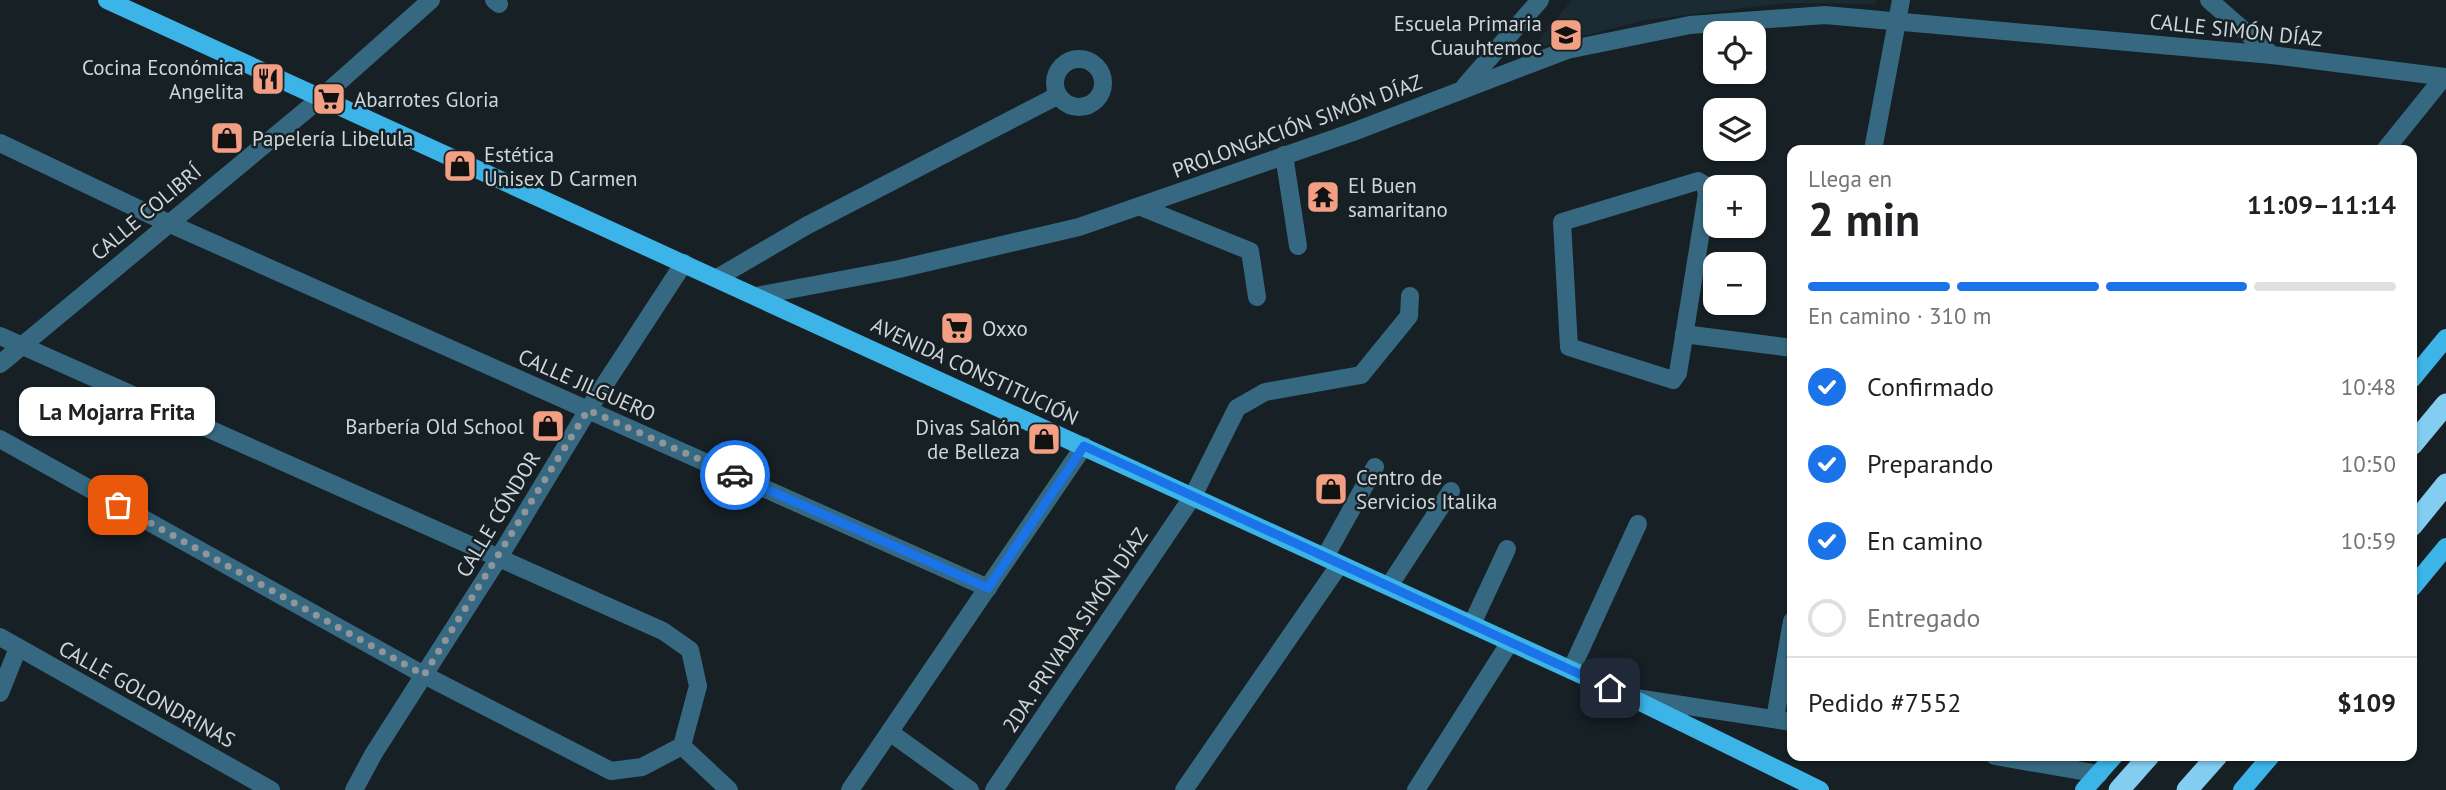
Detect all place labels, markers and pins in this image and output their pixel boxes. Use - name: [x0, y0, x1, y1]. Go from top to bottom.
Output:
- place label: Escuela Primaria Cuauhtemoc: [1394, 10, 1542, 61]
- school or university icon: Escuela Primaria Cuauhtemoc: [1547, 16, 1585, 54]
- place label: Cocina Económica Angelita: [82, 54, 244, 105]
- restaurant icon: Cocina Económica Angelita: [249, 60, 287, 98]
- supermarket icon: Abarrotes Gloria: [310, 80, 348, 118]
- place label: Abarrotes Gloria: [354, 86, 499, 113]
- shop icon: Papelería Libelula: [208, 119, 246, 157]
- place label: Papelería Libelula: [252, 125, 414, 152]
- place label: Estética Unisex D Carmen: [484, 141, 637, 192]
- shop icon: Estética Unisex D Carmen: [441, 147, 479, 185]
- place label: El Buen samaritano: [1348, 172, 1448, 223]
- temple icon: El Buen samaritano: [1304, 178, 1342, 216]
- supermarket icon: Oxxo: [938, 309, 976, 347]
- place label: Oxxo: [982, 315, 1028, 342]
- callout: La Mojarra Frita: [20, 386, 216, 435]
- shop icon: Barbería Old School: [529, 407, 567, 445]
- place label: Barbería Old School: [345, 413, 524, 440]
- place label: Divas Salón de Belleza: [915, 414, 1020, 465]
- shop icon: Divas Salón de Belleza: [1025, 420, 1063, 458]
- place label: Centro de Servicios Italika: [1356, 464, 1497, 515]
- shop icon: Centro de Servicios Italika: [1312, 470, 1350, 508]
- pin: [88, 475, 148, 535]
- pin: [1580, 658, 1640, 718]

